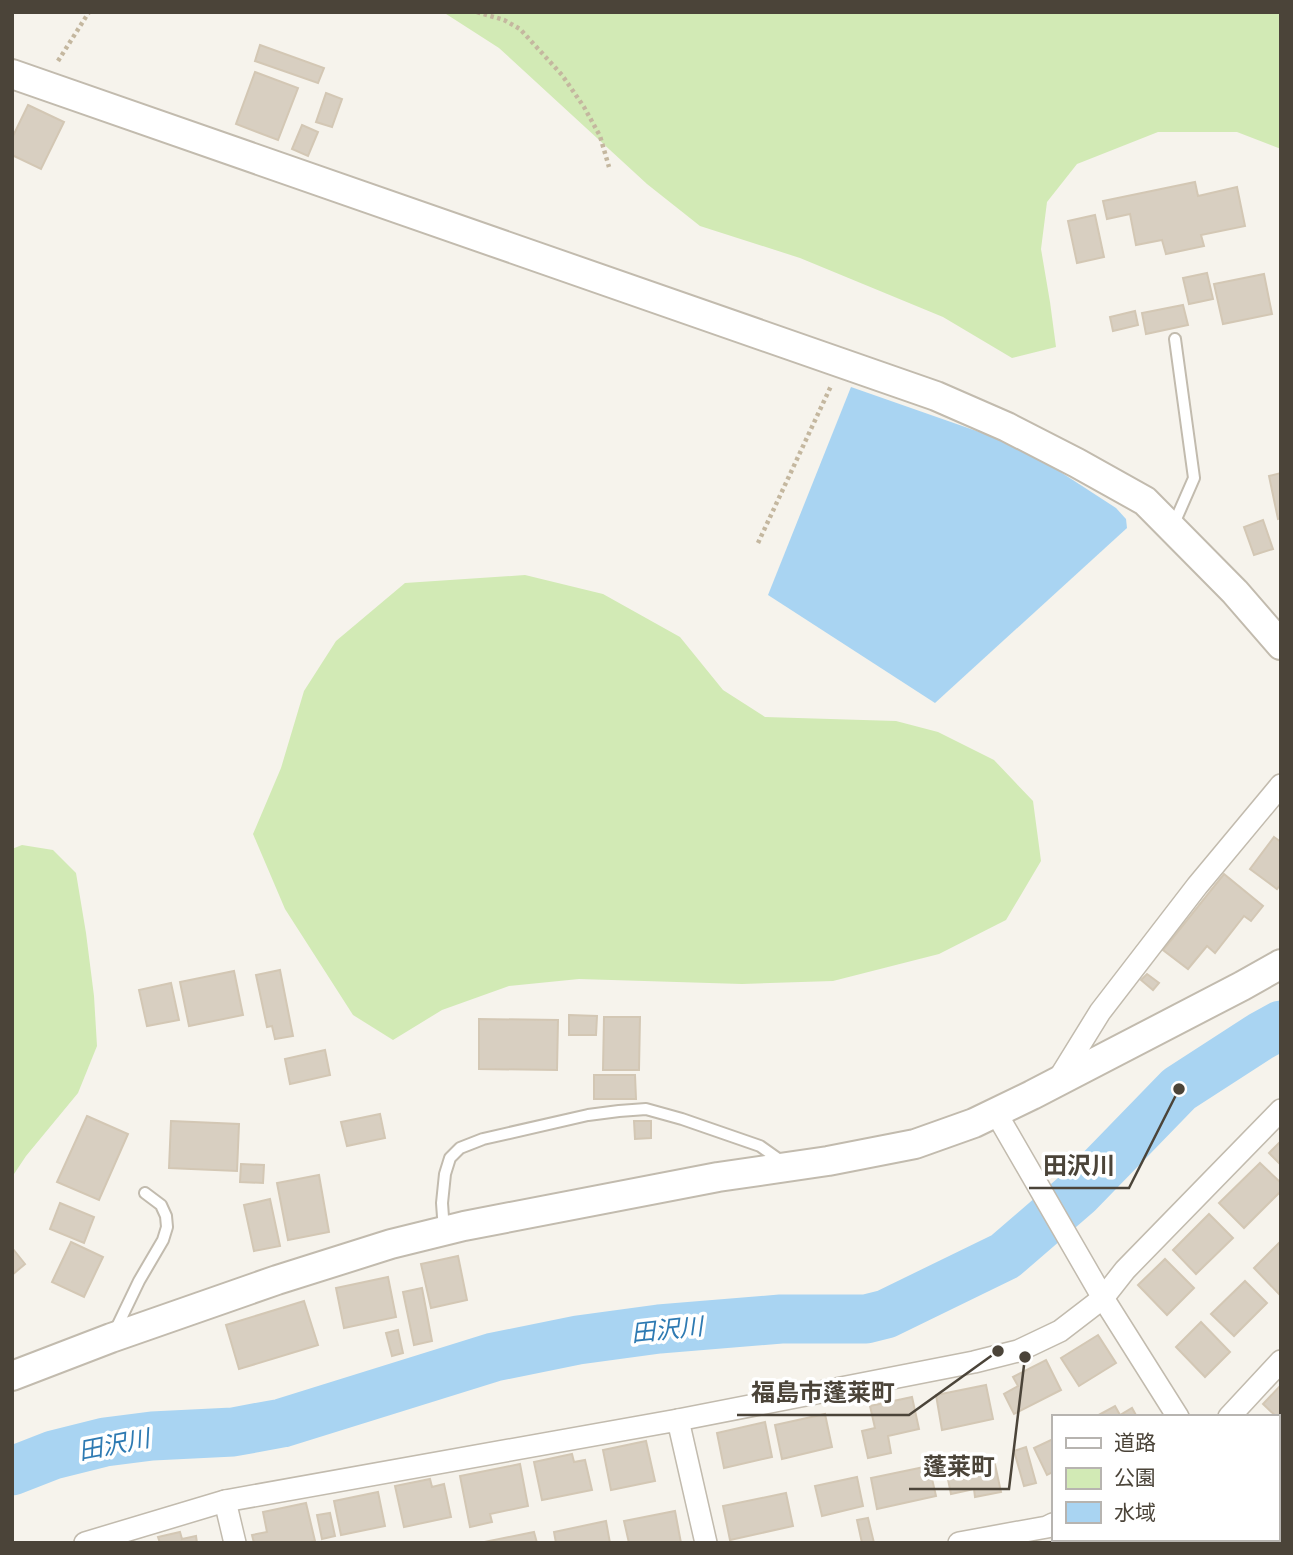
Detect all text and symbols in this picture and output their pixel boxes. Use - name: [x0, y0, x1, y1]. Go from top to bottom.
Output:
- callout: 田沢川: [1029, 1143, 1129, 1188]
- text: 田沢川: [1043, 1152, 1115, 1179]
- water label: 田沢川: [630, 1312, 707, 1347]
- callout: 福島市蓬莱町: [737, 1370, 909, 1415]
- text: 福島市蓬莱町: [751, 1379, 895, 1406]
- legend: [1052, 1415, 1279, 1541]
- water label: 田沢川: [76, 1424, 155, 1465]
- text: 道路: [1114, 1431, 1156, 1454]
- callout: 蓬莱町: [909, 1444, 1009, 1489]
- text: 蓬莱町: [923, 1453, 995, 1480]
- text: 公園: [1114, 1466, 1156, 1489]
- text: 水域: [1114, 1501, 1156, 1524]

